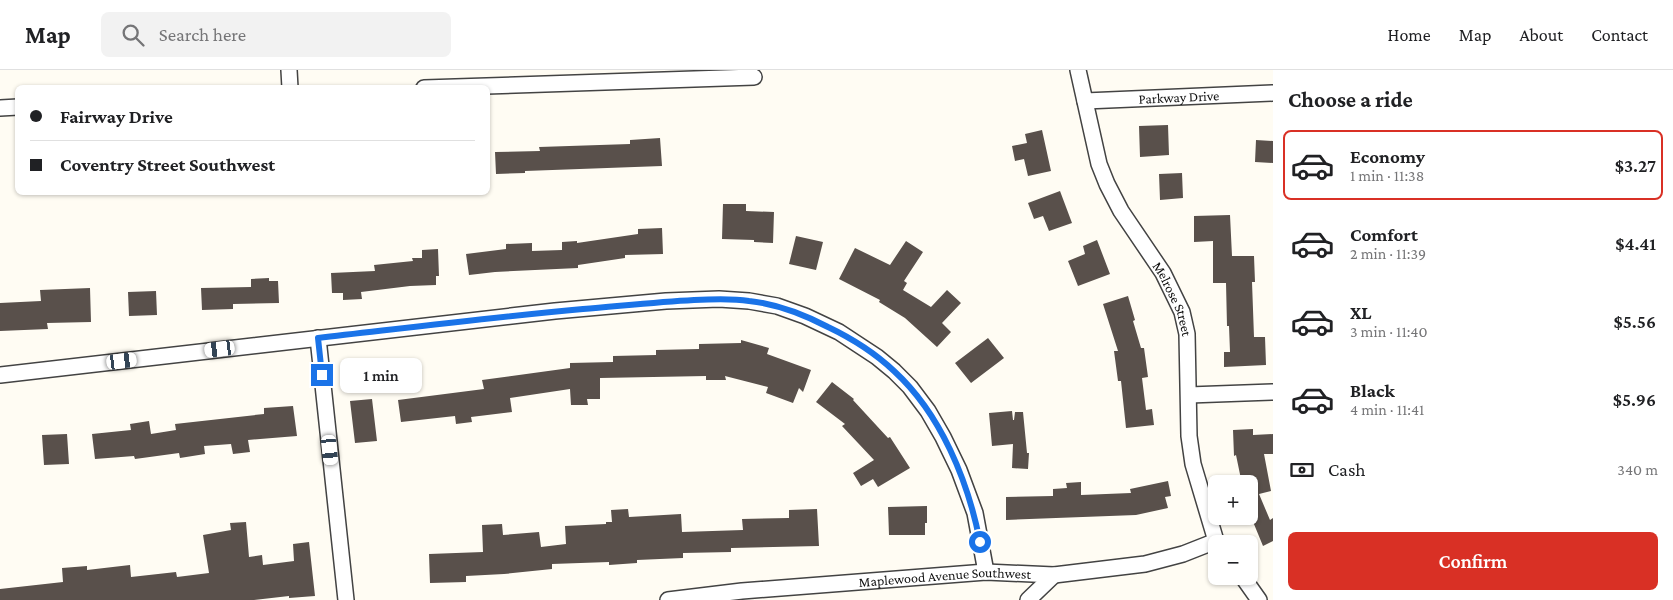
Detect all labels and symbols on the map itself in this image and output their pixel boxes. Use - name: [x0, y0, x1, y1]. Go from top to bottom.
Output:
- street label: Parkway Drive: [1138, 87, 1220, 107]
- street label: Melrose Street: [1149, 258, 1195, 338]
- car: [204, 340, 235, 358]
- car: [106, 352, 137, 370]
- callout: 1 min: [340, 358, 422, 392]
- route end: [311, 364, 333, 386]
- car: [320, 434, 339, 466]
- route start: [969, 531, 991, 553]
- street label: Maplewood Avenue Southwest: [858, 564, 1032, 590]

